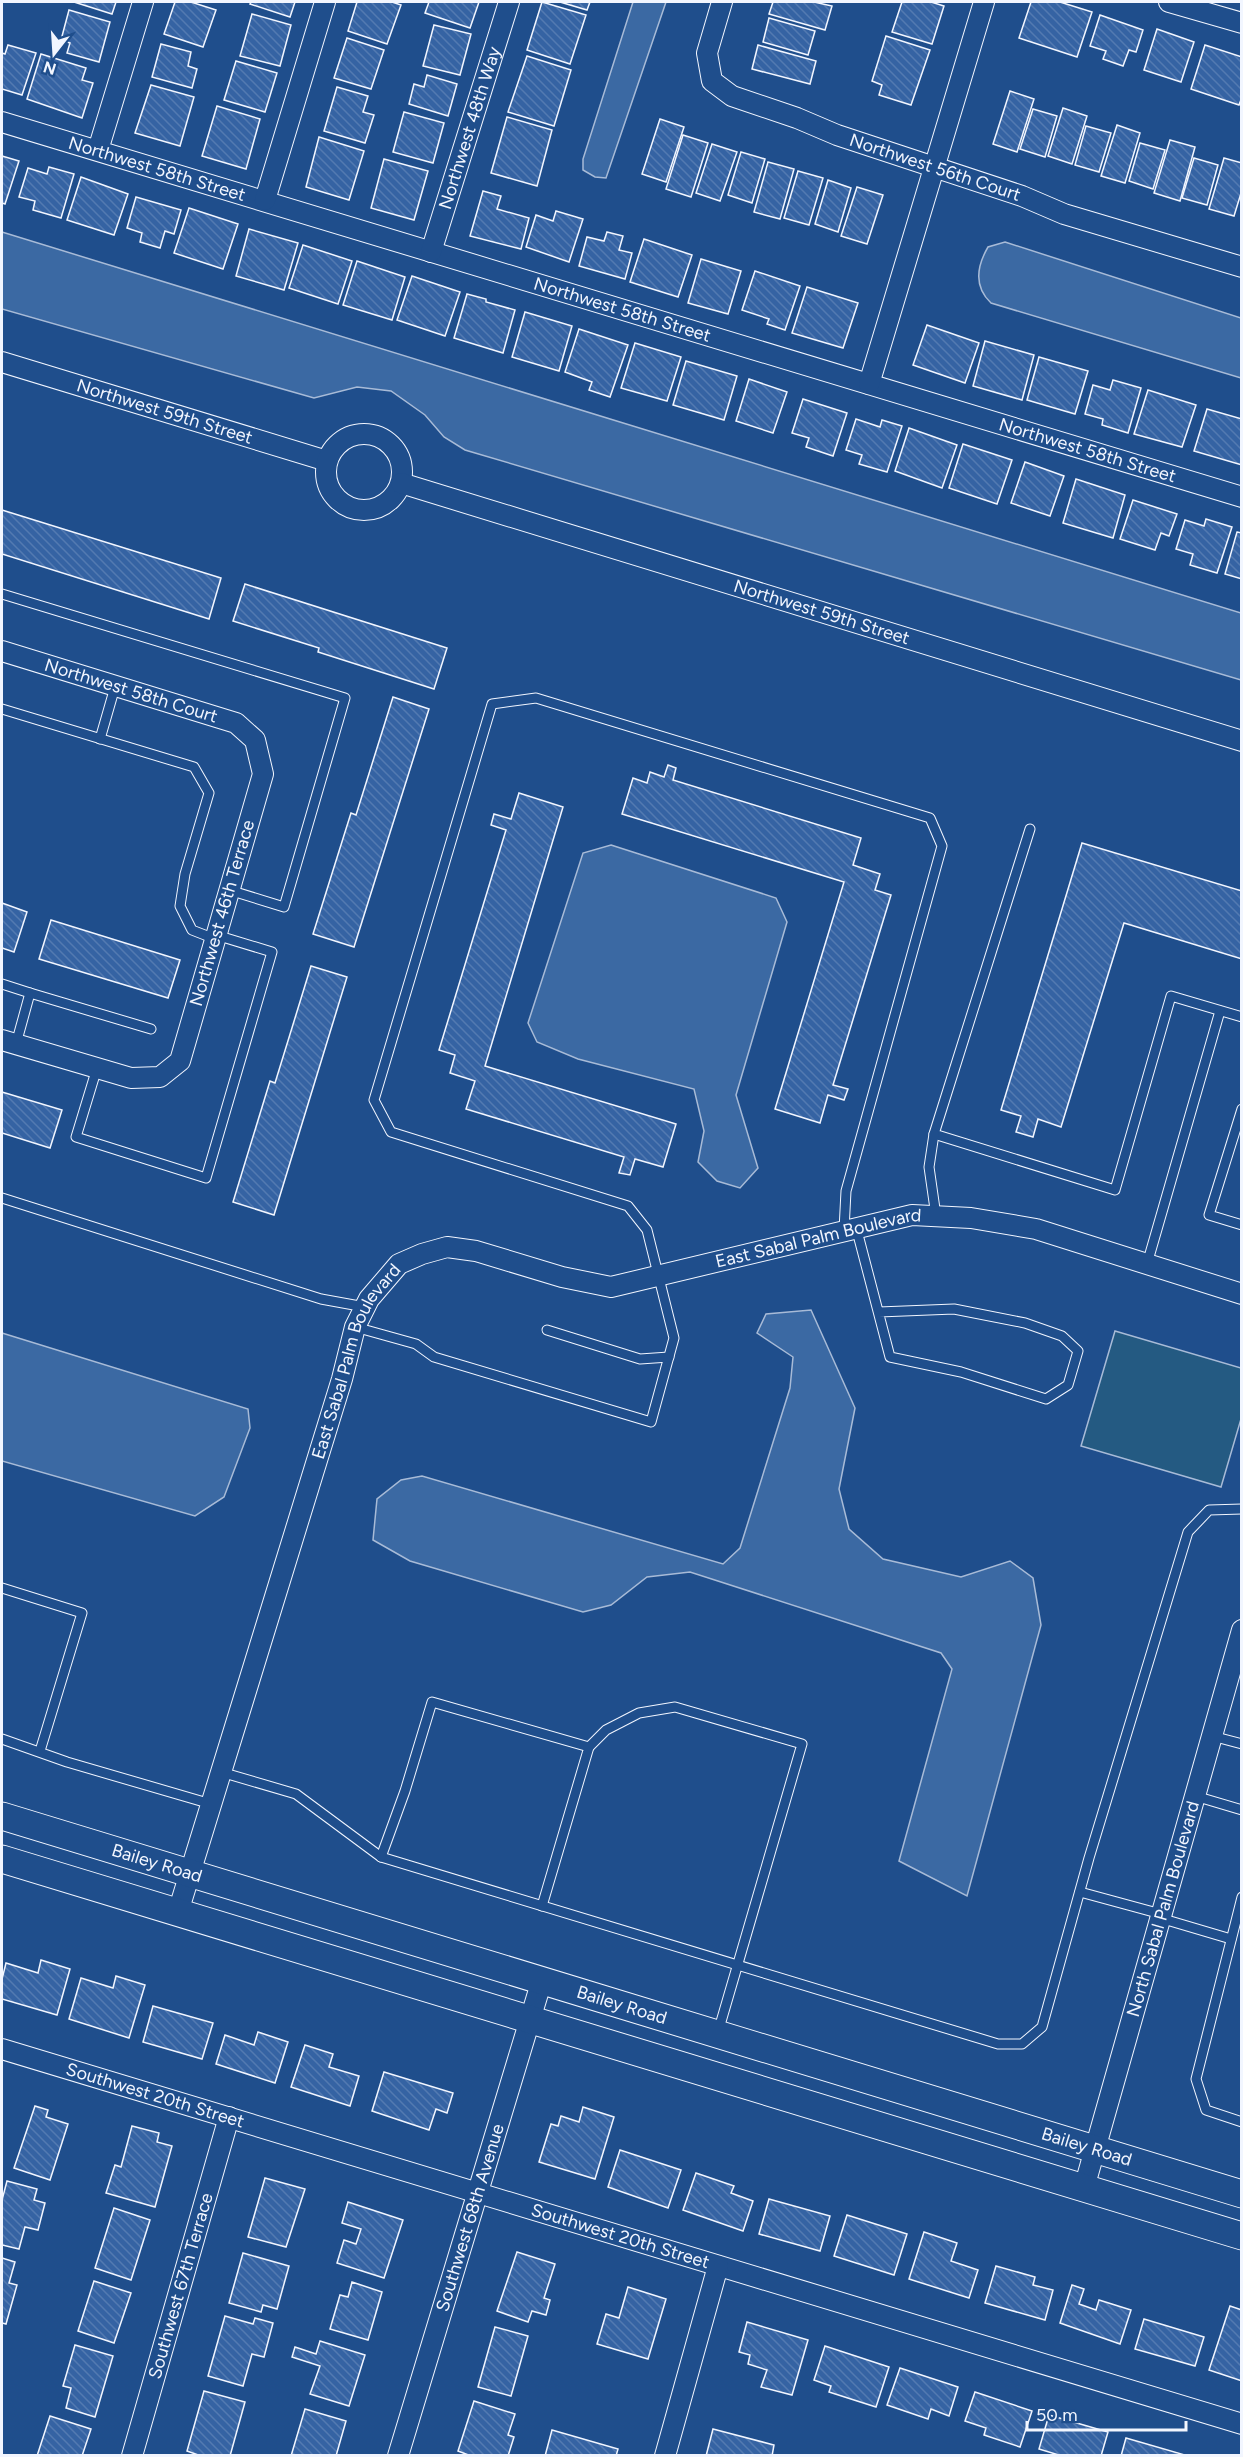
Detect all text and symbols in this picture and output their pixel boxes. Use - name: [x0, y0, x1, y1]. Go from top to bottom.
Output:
- north arrow: [24, 24, 84, 84]
- street label: Northwest 48th Way: [434, 43, 506, 212]
- text: N: [41, 57, 58, 79]
- street label: Northwest 56th Court: [847, 129, 1024, 206]
- street label: Northwest 58th Street: [66, 132, 248, 206]
- street label: Northwest 58th Street: [531, 272, 714, 347]
- street label: Northwest 59th Street: [74, 374, 255, 449]
- street label: Northwest 58th Street: [996, 413, 1179, 487]
- street label: Northwest 59th Street: [731, 575, 912, 649]
- street label: Northwest 58th Court: [42, 654, 220, 728]
- street label: Northwest 46th Terrace: [185, 817, 259, 1009]
- street label: East Sabal Palm Boulevard: [713, 1204, 922, 1273]
- street label: East Sabal Palm Boulevard: [307, 1259, 405, 1462]
- street label: North Sabal Palm Boulevard: [1122, 1798, 1204, 2019]
- street label: Bailey Road: [109, 1839, 205, 1887]
- street label: Bailey Road: [574, 1981, 670, 2029]
- street label: Southwest 20th Street: [63, 2058, 247, 2133]
- street label: Southwest 68th Avenue: [431, 2121, 509, 2314]
- street label: Bailey Road: [1039, 2123, 1135, 2171]
- street label: Southwest 67th Terrace: [144, 2190, 218, 2381]
- street label: Southwest 20th Street: [529, 2199, 712, 2273]
- scale bar: [1027, 2394, 1186, 2432]
- text: 50 m: [1036, 2404, 1078, 2426]

